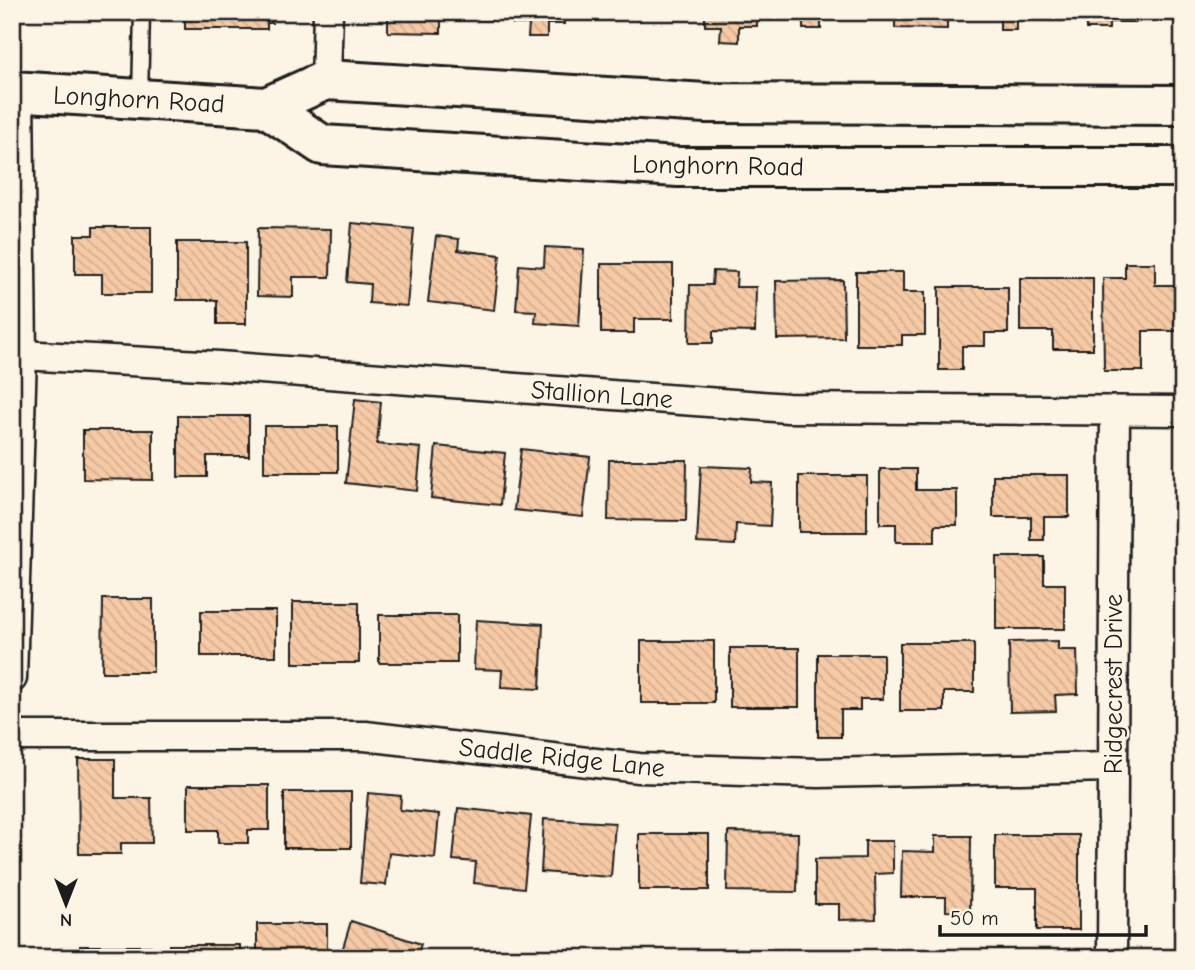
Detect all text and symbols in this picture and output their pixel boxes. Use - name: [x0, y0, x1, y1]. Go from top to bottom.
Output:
- street label: Longhorn Road: [52, 81, 225, 119]
- street label: Longhorn Road: [632, 150, 804, 182]
- street label: Stallion Lane: [530, 375, 674, 415]
- street label: Ridgecrest Drive: [1099, 594, 1129, 774]
- street label: Saddle Ridge Lane: [458, 732, 666, 784]
- north arrow: [32, 869, 102, 939]
- scale bar: [940, 893, 1146, 937]
- text: 50 m: [950, 906, 999, 930]
- text: N: [60, 909, 72, 931]

